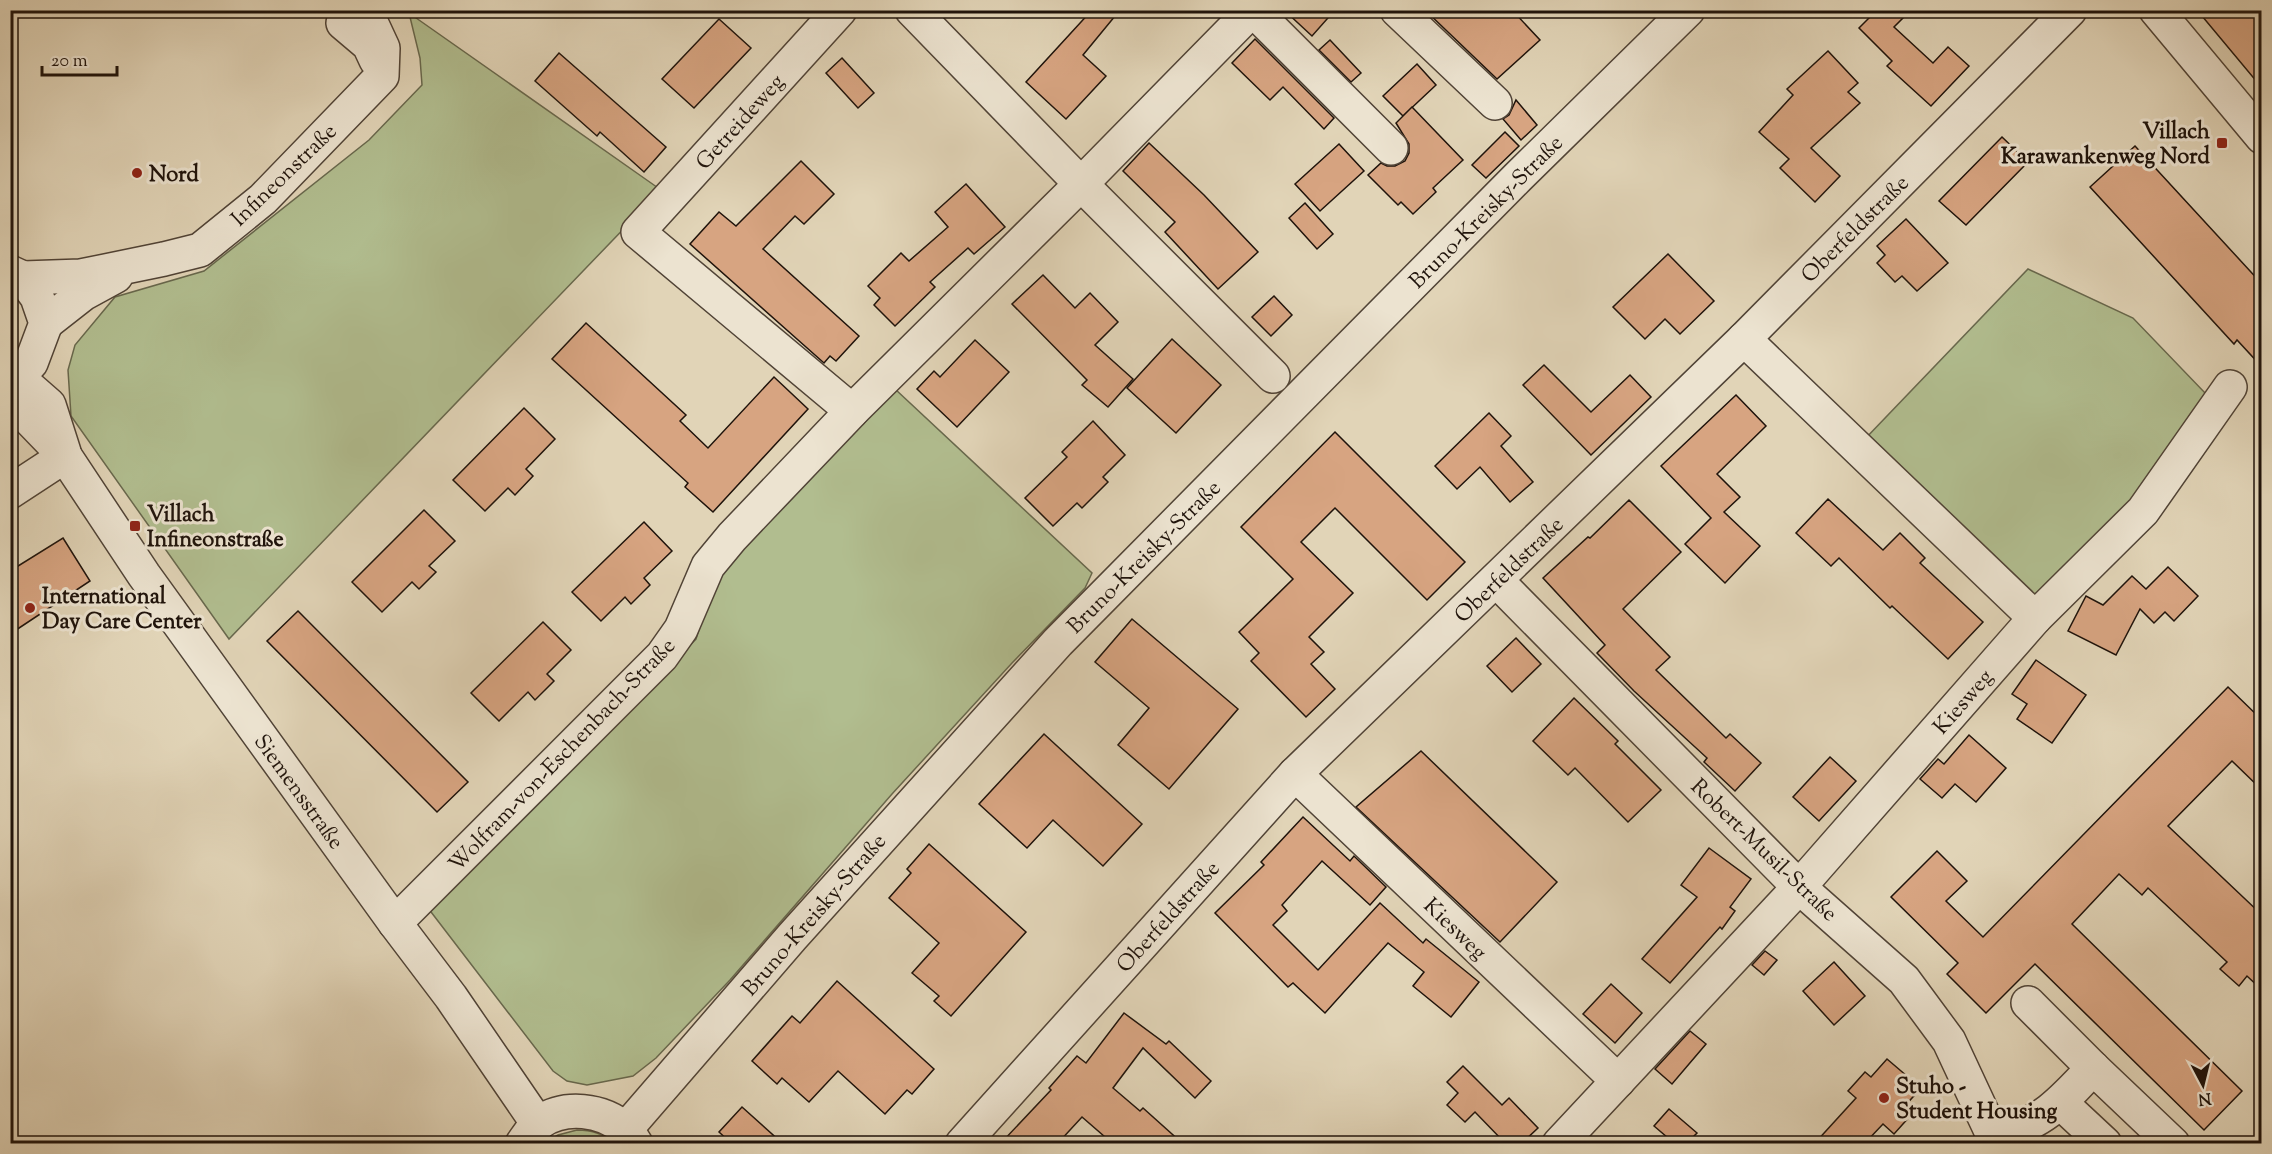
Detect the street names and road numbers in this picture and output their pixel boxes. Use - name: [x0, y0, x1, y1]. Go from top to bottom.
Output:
- street label: Getreideweg: [689, 68, 793, 178]
- street label: Infineonstraße: [225, 117, 345, 235]
- street label: Bruno-Kreisky-Straße: [1403, 129, 1571, 297]
- street label: Oberfeldstraße: [1795, 169, 1917, 291]
- street label: Bruno-Kreisky-Straße: [1061, 474, 1229, 642]
- street label: Oberfeldstraße: [1448, 511, 1572, 632]
- street label: Wolfram-von-Eschenbach-Straße: [442, 632, 684, 880]
- street label: Kiesweg: [1927, 663, 2002, 743]
- street label: Siemensstraße: [245, 728, 350, 857]
- street label: Robert-Musil-Straße: [1682, 772, 1844, 930]
- street label: Bruno-Kreisky-Straße: [735, 828, 895, 1004]
- street label: Oberfeldstraße: [1110, 855, 1228, 981]
- street label: Kiesweg: [1415, 892, 1493, 969]

